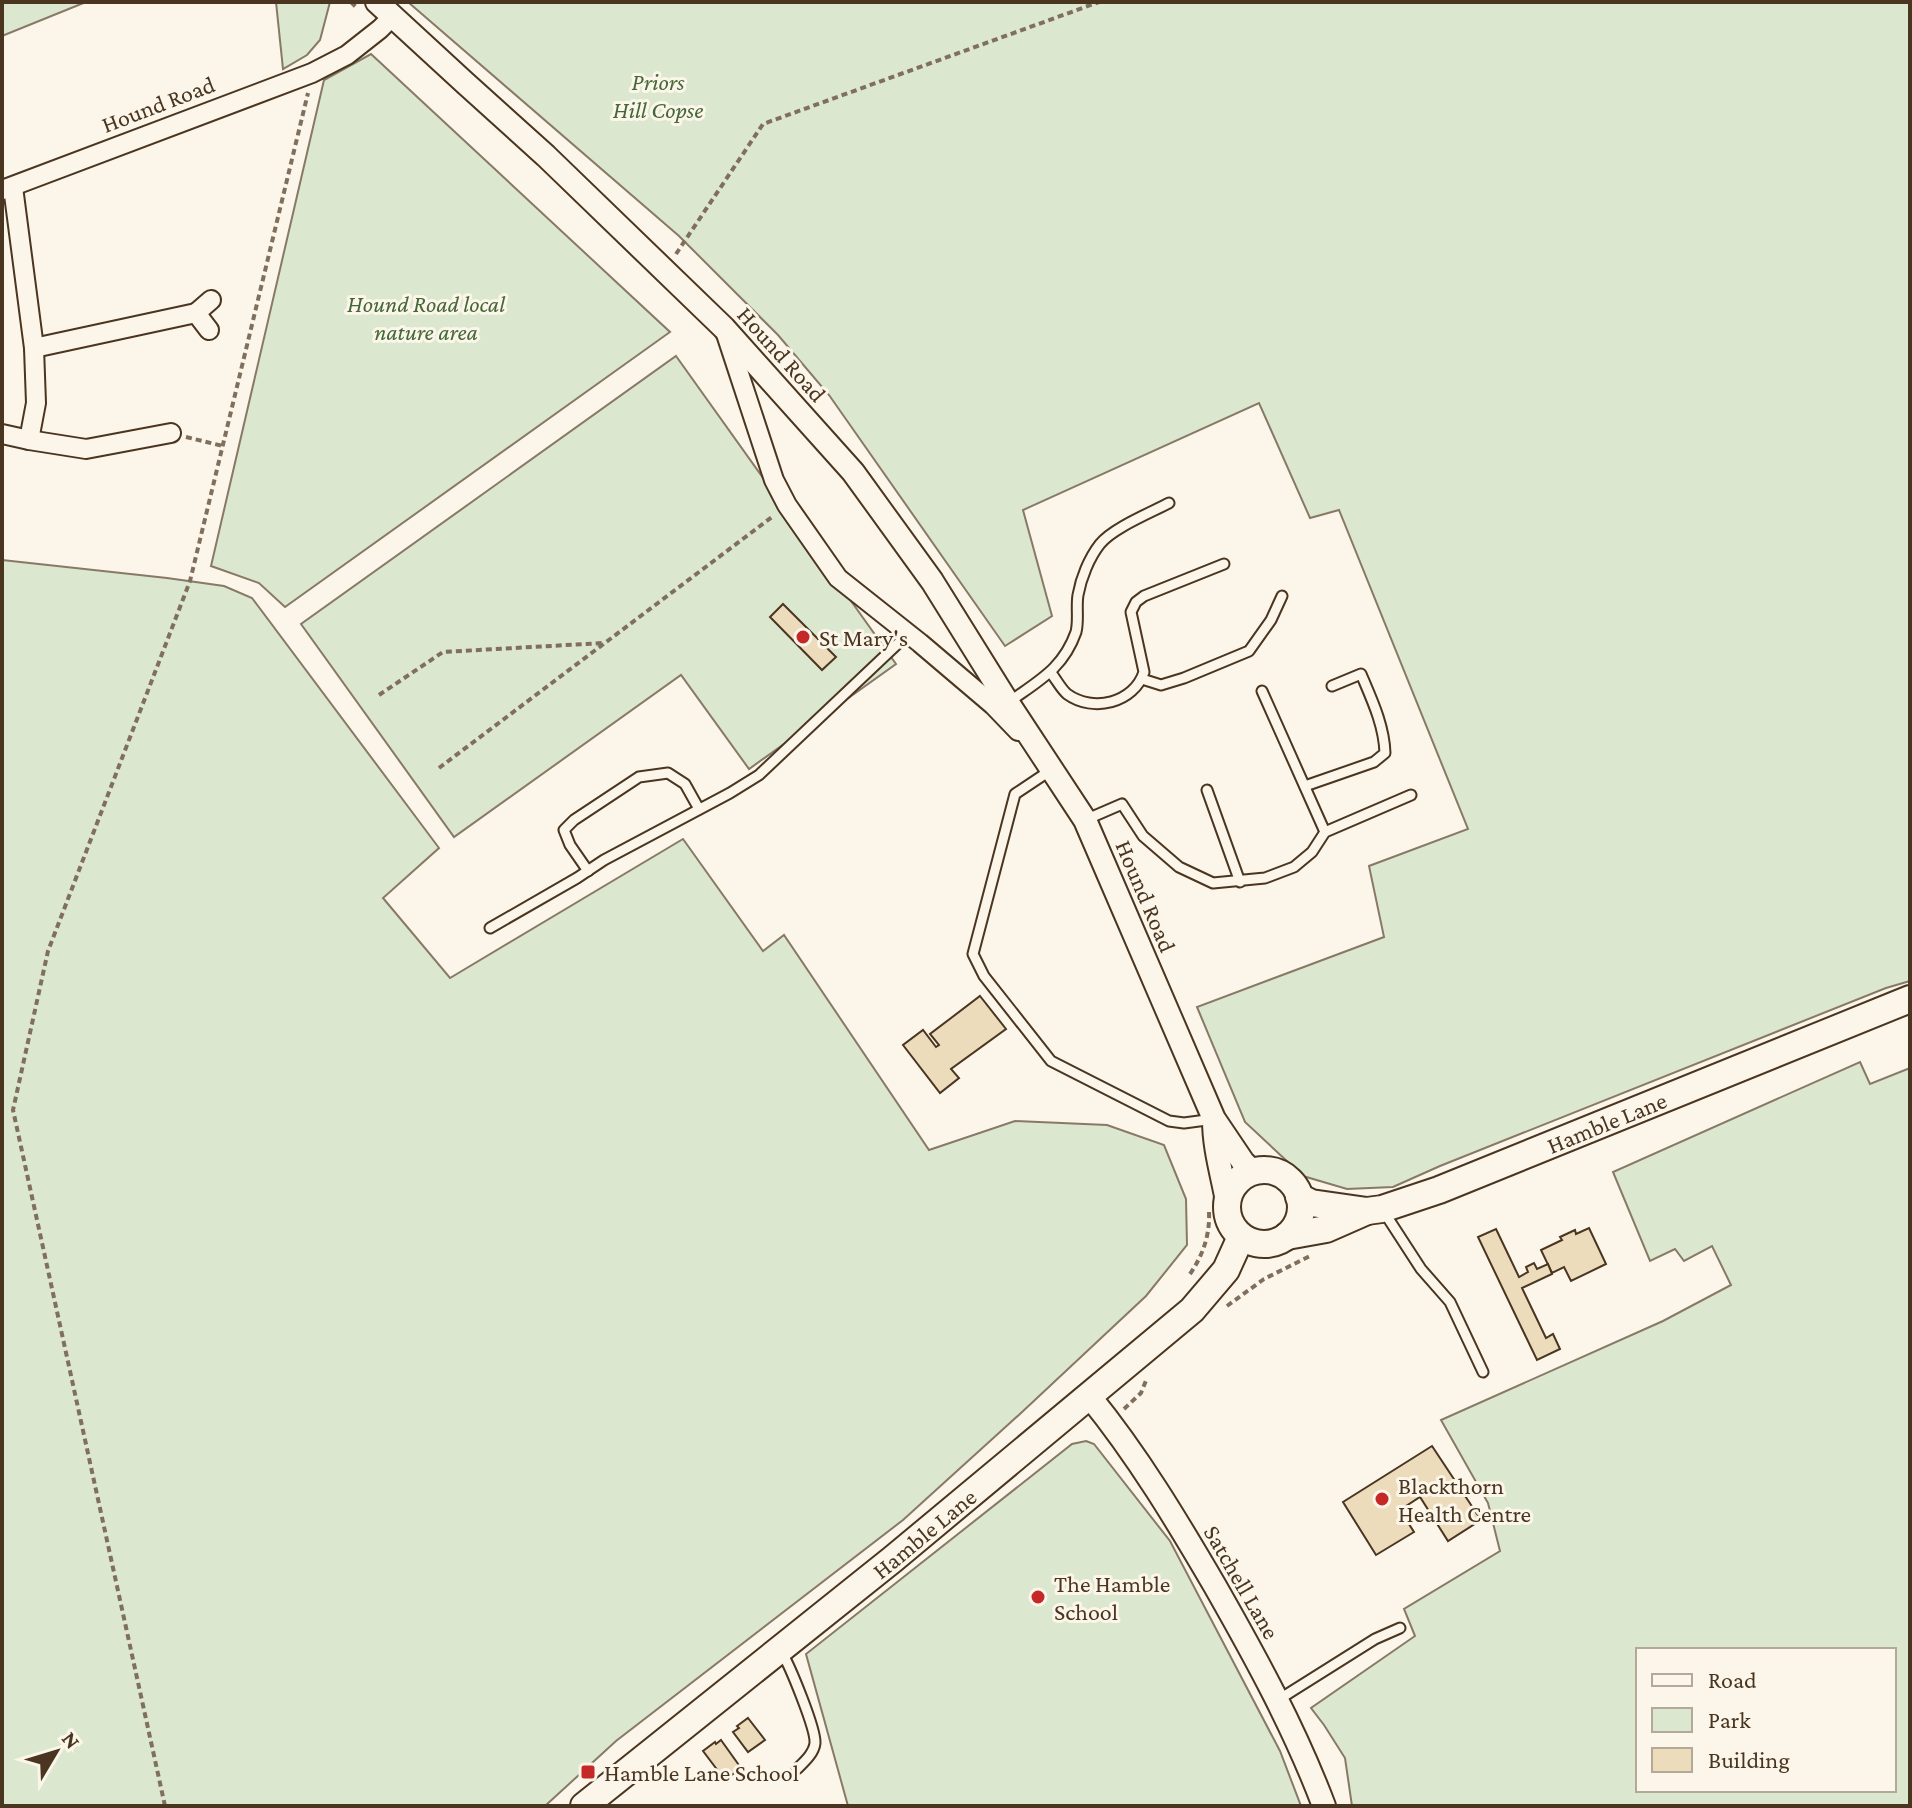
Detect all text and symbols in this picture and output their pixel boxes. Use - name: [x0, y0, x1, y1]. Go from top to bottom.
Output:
- park label: Priors Hill Copse: [613, 68, 703, 123]
- street label: Hound Road: [98, 70, 219, 138]
- park label: Hound Road local nature area: [347, 290, 506, 345]
- street label: Hound Road: [732, 301, 832, 408]
- place label: St Mary's: [819, 624, 908, 651]
- marker: St Mary's: [794, 628, 812, 646]
- street label: Hound Road: [1110, 836, 1182, 956]
- street label: Hamble Lane: [1543, 1086, 1670, 1158]
- place label: Blackthorn Health Centre: [1398, 1472, 1531, 1527]
- street label: Hamble Lane: [867, 1482, 981, 1584]
- marker: Blackthorn Health Centre: [1373, 1490, 1391, 1508]
- street label: Satchell Lane: [1199, 1520, 1285, 1644]
- place label: The Hamble School: [1054, 1570, 1170, 1625]
- marker: The Hamble School: [1029, 1588, 1047, 1606]
- legend: [1636, 1648, 1896, 1792]
- text: Road: [1708, 1666, 1757, 1693]
- text: Park: [1708, 1706, 1751, 1733]
- north arrow: [16, 1712, 96, 1792]
- text: N: [57, 1726, 86, 1754]
- text: Building: [1708, 1746, 1790, 1773]
- place label: Hamble Lane School: [604, 1759, 799, 1786]
- marker: Hamble Lane School: [579, 1763, 597, 1781]

